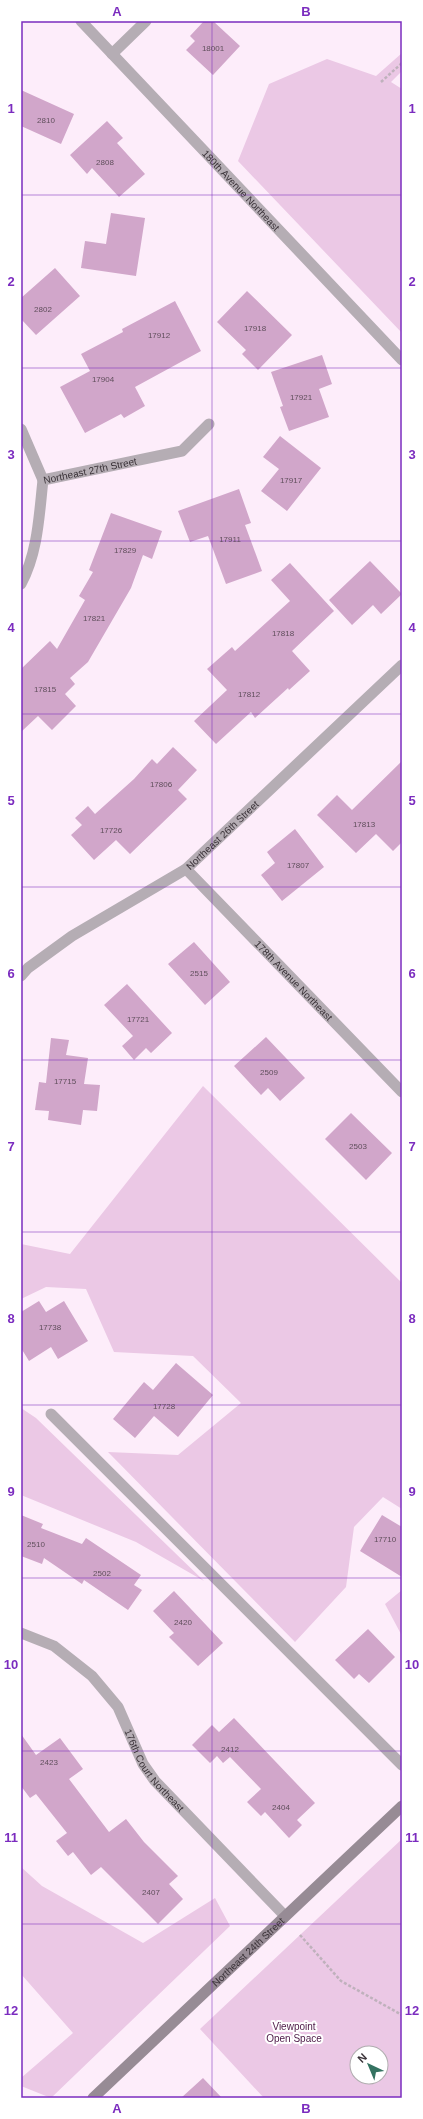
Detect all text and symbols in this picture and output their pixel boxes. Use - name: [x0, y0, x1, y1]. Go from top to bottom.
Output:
- text: A: [112, 4, 122, 19]
- text: B: [301, 4, 311, 19]
- house number: 18001: [202, 44, 225, 53]
- text: 1: [7, 101, 15, 116]
- text: 1: [408, 101, 416, 116]
- house number: 2810: [37, 116, 55, 125]
- street label: 180th Avenue Northeast: [200, 147, 282, 233]
- house number: 2808: [96, 158, 114, 167]
- text: 2: [7, 274, 15, 289]
- text: 2: [408, 274, 416, 289]
- house number: 2802: [34, 305, 52, 314]
- house number: 17918: [244, 324, 267, 333]
- house number: 17912: [148, 331, 171, 340]
- house number: 17904: [92, 375, 115, 384]
- house number: 17921: [290, 393, 313, 402]
- text: 3: [7, 447, 15, 462]
- text: 3: [408, 447, 416, 462]
- street label: Northeast 27th Street: [42, 455, 138, 485]
- house number: 17917: [280, 476, 303, 485]
- house number: 17911: [219, 535, 241, 544]
- house number: 17829: [114, 546, 137, 555]
- house number: 17821: [83, 614, 106, 623]
- text: 4: [7, 620, 15, 635]
- text: 4: [408, 620, 416, 635]
- house number: 17818: [272, 629, 295, 638]
- house number: 17815: [34, 685, 57, 694]
- house number: 17812: [238, 690, 261, 699]
- house number: 17806: [150, 780, 173, 789]
- text: 5: [7, 793, 15, 808]
- text: 5: [408, 793, 416, 808]
- street label: Northeast 26th Street: [184, 798, 261, 872]
- house number: 17813: [353, 820, 376, 829]
- house number: 17726: [100, 826, 123, 835]
- house number: 17807: [287, 861, 310, 870]
- street label: 178th Avenue Northeast: [253, 938, 335, 1023]
- text: 6: [7, 966, 15, 981]
- text: 6: [408, 966, 416, 981]
- house number: 2515: [190, 969, 208, 978]
- house number: 17721: [127, 1015, 150, 1024]
- house number: 2509: [260, 1068, 278, 1077]
- house number: 17715: [54, 1077, 77, 1086]
- text: 7: [7, 1139, 15, 1154]
- text: 7: [408, 1139, 416, 1154]
- house number: 2503: [349, 1142, 367, 1151]
- text: 8: [7, 1311, 15, 1326]
- text: 8: [408, 1311, 416, 1326]
- house number: 17738: [39, 1323, 62, 1332]
- house number: 17728: [153, 1402, 176, 1411]
- text: 9: [7, 1484, 15, 1499]
- text: 9: [408, 1484, 416, 1499]
- house number: 17710: [374, 1535, 397, 1544]
- house number: 2510: [27, 1540, 45, 1549]
- house number: 2502: [93, 1569, 111, 1578]
- house number: 2420: [174, 1618, 192, 1627]
- text: 10: [4, 1657, 18, 1672]
- text: 10: [405, 1657, 419, 1672]
- street label: 176th Court Northeast: [123, 1727, 187, 1814]
- house number: 2412: [221, 1745, 239, 1754]
- house number: 2423: [40, 1758, 58, 1767]
- house number: 2404: [272, 1803, 290, 1812]
- text: 11: [4, 1830, 18, 1845]
- text: 11: [405, 1830, 419, 1845]
- house number: 2407: [142, 1888, 160, 1897]
- street label: Northeast 24th Street: [209, 1915, 286, 1988]
- text: 12: [4, 2003, 18, 2018]
- text: 12: [405, 2003, 419, 2018]
- park label: Viewpoint Open Space: [266, 2021, 322, 2044]
- north arrow: [349, 2045, 389, 2085]
- text: N: [355, 2051, 369, 2065]
- text: A: [112, 2101, 122, 2116]
- text: B: [301, 2101, 311, 2116]

